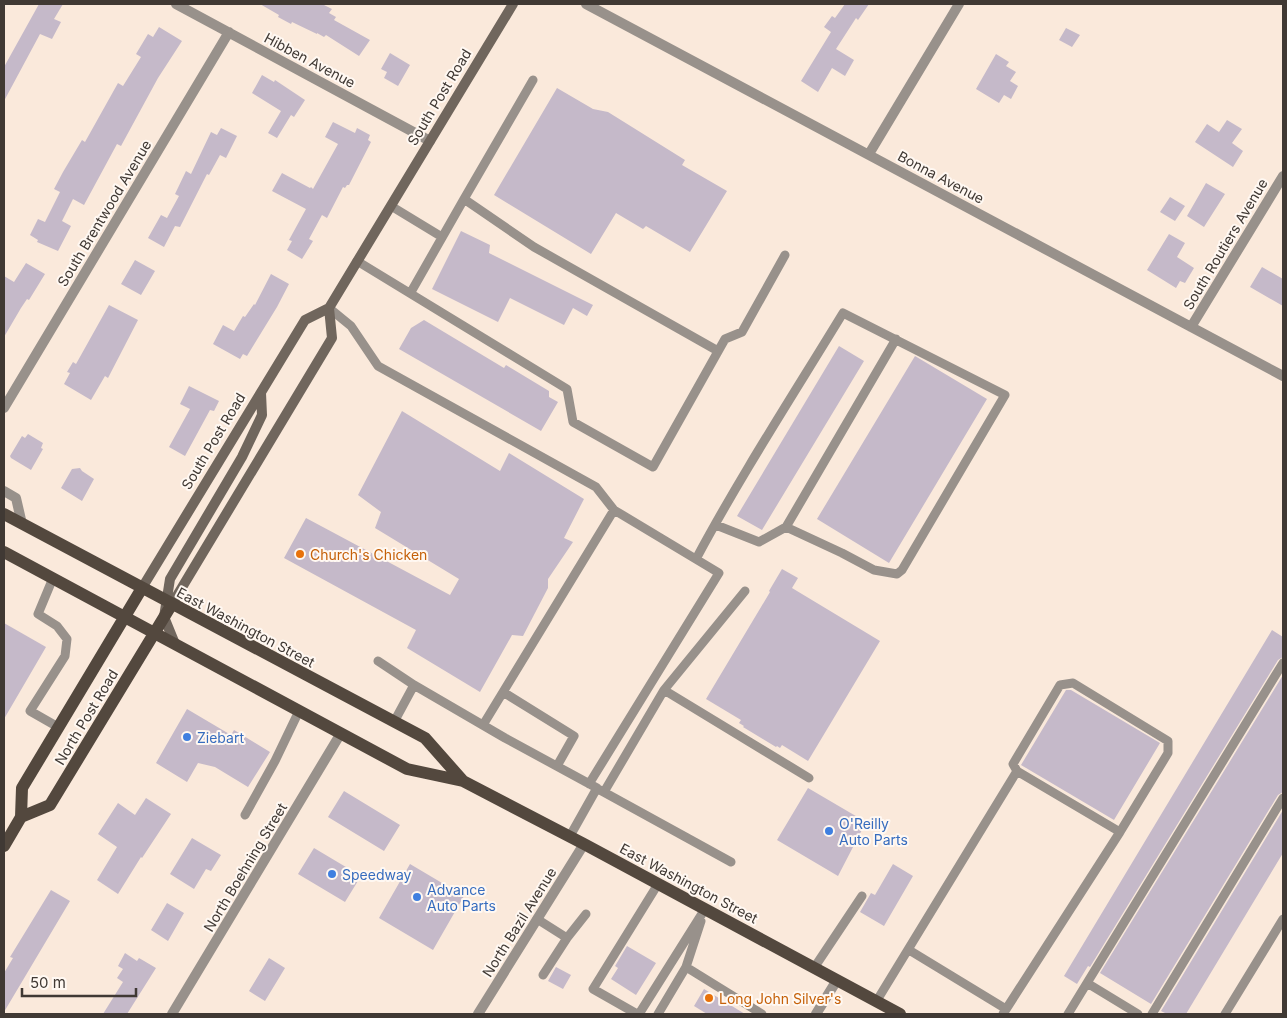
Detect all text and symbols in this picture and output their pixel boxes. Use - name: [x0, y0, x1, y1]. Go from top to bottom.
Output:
- street label: Hibben Avenue: [262, 29, 358, 91]
- street label: South Post Road: [404, 46, 474, 148]
- street label: South Brentwood Avenue: [54, 137, 154, 289]
- street label: Bonna Avenue: [895, 147, 987, 207]
- street label: South Routiers Avenue: [1179, 175, 1271, 313]
- street label: South Post Road: [178, 390, 248, 492]
- place label: Church's Chicken: [310, 546, 427, 563]
- marker: Church's Chicken: [294, 548, 306, 560]
- street label: East Washington Street: [174, 583, 318, 671]
- street label: North Post Road: [51, 666, 121, 768]
- place label: Ziebart: [197, 729, 244, 746]
- marker: Ziebart: [181, 731, 193, 743]
- street label: North Boehning Street: [200, 799, 290, 934]
- place label: O'Reilly Auto Parts: [839, 815, 908, 848]
- marker: O'Reilly Auto Parts: [823, 825, 835, 837]
- street label: East Washington Street: [617, 839, 761, 927]
- street label: North Bazil Avenue: [478, 864, 560, 980]
- place label: Speedway: [342, 866, 412, 883]
- marker: Speedway: [326, 868, 338, 880]
- place label: Advance Auto Parts: [427, 881, 496, 914]
- marker: Advance Auto Parts: [411, 891, 423, 903]
- scale bar: [22, 966, 136, 998]
- text: 50 m: [30, 973, 66, 992]
- place label: Long John Silver's: [719, 990, 841, 1007]
- marker: Long John Silver's: [703, 992, 715, 1004]

